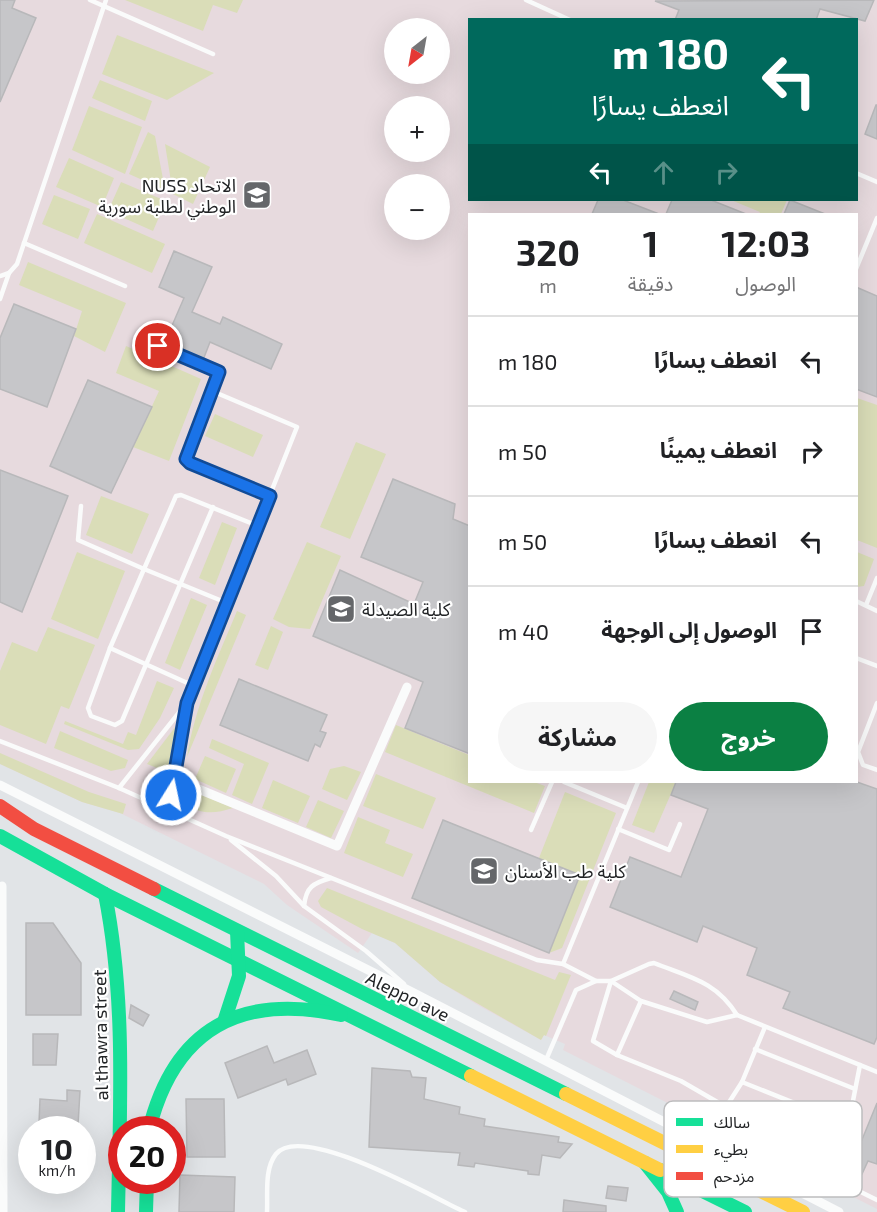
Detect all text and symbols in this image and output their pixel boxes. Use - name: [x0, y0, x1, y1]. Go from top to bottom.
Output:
- north arrow: [384, 18, 450, 84]
- map controls: [384, 18, 450, 240]
- text: 180 m: [612, 27, 729, 77]
- icon: left: [750, 42, 828, 120]
- text: انعطف يسارًا: [592, 88, 729, 120]
- button: +: [384, 96, 450, 162]
- icon: left: [584, 156, 617, 189]
- icon: ahead: [647, 156, 680, 189]
- icon: right: [710, 156, 743, 189]
- place label: NUSS الاتحاد الوطني لطلبة سورية: [98, 174, 236, 220]
- button: −: [384, 174, 450, 240]
- school or university icon: NUSS الاتحاد الوطني لطلبة سورية: [241, 179, 273, 211]
- text: 1: [643, 221, 658, 264]
- text: 12:03: [721, 221, 810, 264]
- text: 320: [516, 230, 580, 273]
- text: دقيقة: [628, 271, 673, 295]
- text: الوصول: [735, 271, 796, 295]
- text: m: [539, 273, 557, 297]
- pin: [132, 320, 183, 371]
- icon: arrive: [141, 329, 174, 362]
- icon: left: [795, 345, 828, 378]
- text: انعطف يسارًا: [654, 346, 777, 372]
- text: 180 m: [498, 348, 558, 374]
- icon: right: [795, 435, 828, 468]
- text: انعطف يمينًا: [660, 436, 777, 462]
- text: 50 m: [498, 438, 547, 464]
- icon: left: [795, 525, 828, 558]
- text: انعطف يسارًا: [654, 526, 777, 552]
- text: 50 m: [498, 528, 547, 554]
- school or university icon: كلية الصيدلة: [325, 593, 357, 625]
- place label: كلية الصيدلة: [362, 598, 451, 620]
- icon: arrive: [795, 615, 828, 648]
- text: الوصول إلى الوجهة: [601, 616, 777, 642]
- text: 40 m: [498, 618, 549, 644]
- button: مشاركة: [498, 702, 657, 771]
- button: خروج: [669, 702, 828, 771]
- position arrow: [139, 763, 203, 827]
- school or university icon: كلية طب الأسنان: [468, 855, 500, 887]
- place label: كلية طب الأسنان: [505, 860, 626, 883]
- street label: Aleppo ave: [363, 966, 453, 1026]
- street label: al thawra street: [88, 969, 112, 1101]
- legend: [664, 1101, 862, 1197]
- text: سالك: [714, 1112, 750, 1131]
- speed limit sign: 20: [108, 1116, 186, 1194]
- text: 10: [41, 1130, 73, 1166]
- text: بطيء: [714, 1139, 748, 1162]
- text: km/h: [38, 1161, 76, 1179]
- text: مزدحم: [714, 1166, 754, 1189]

